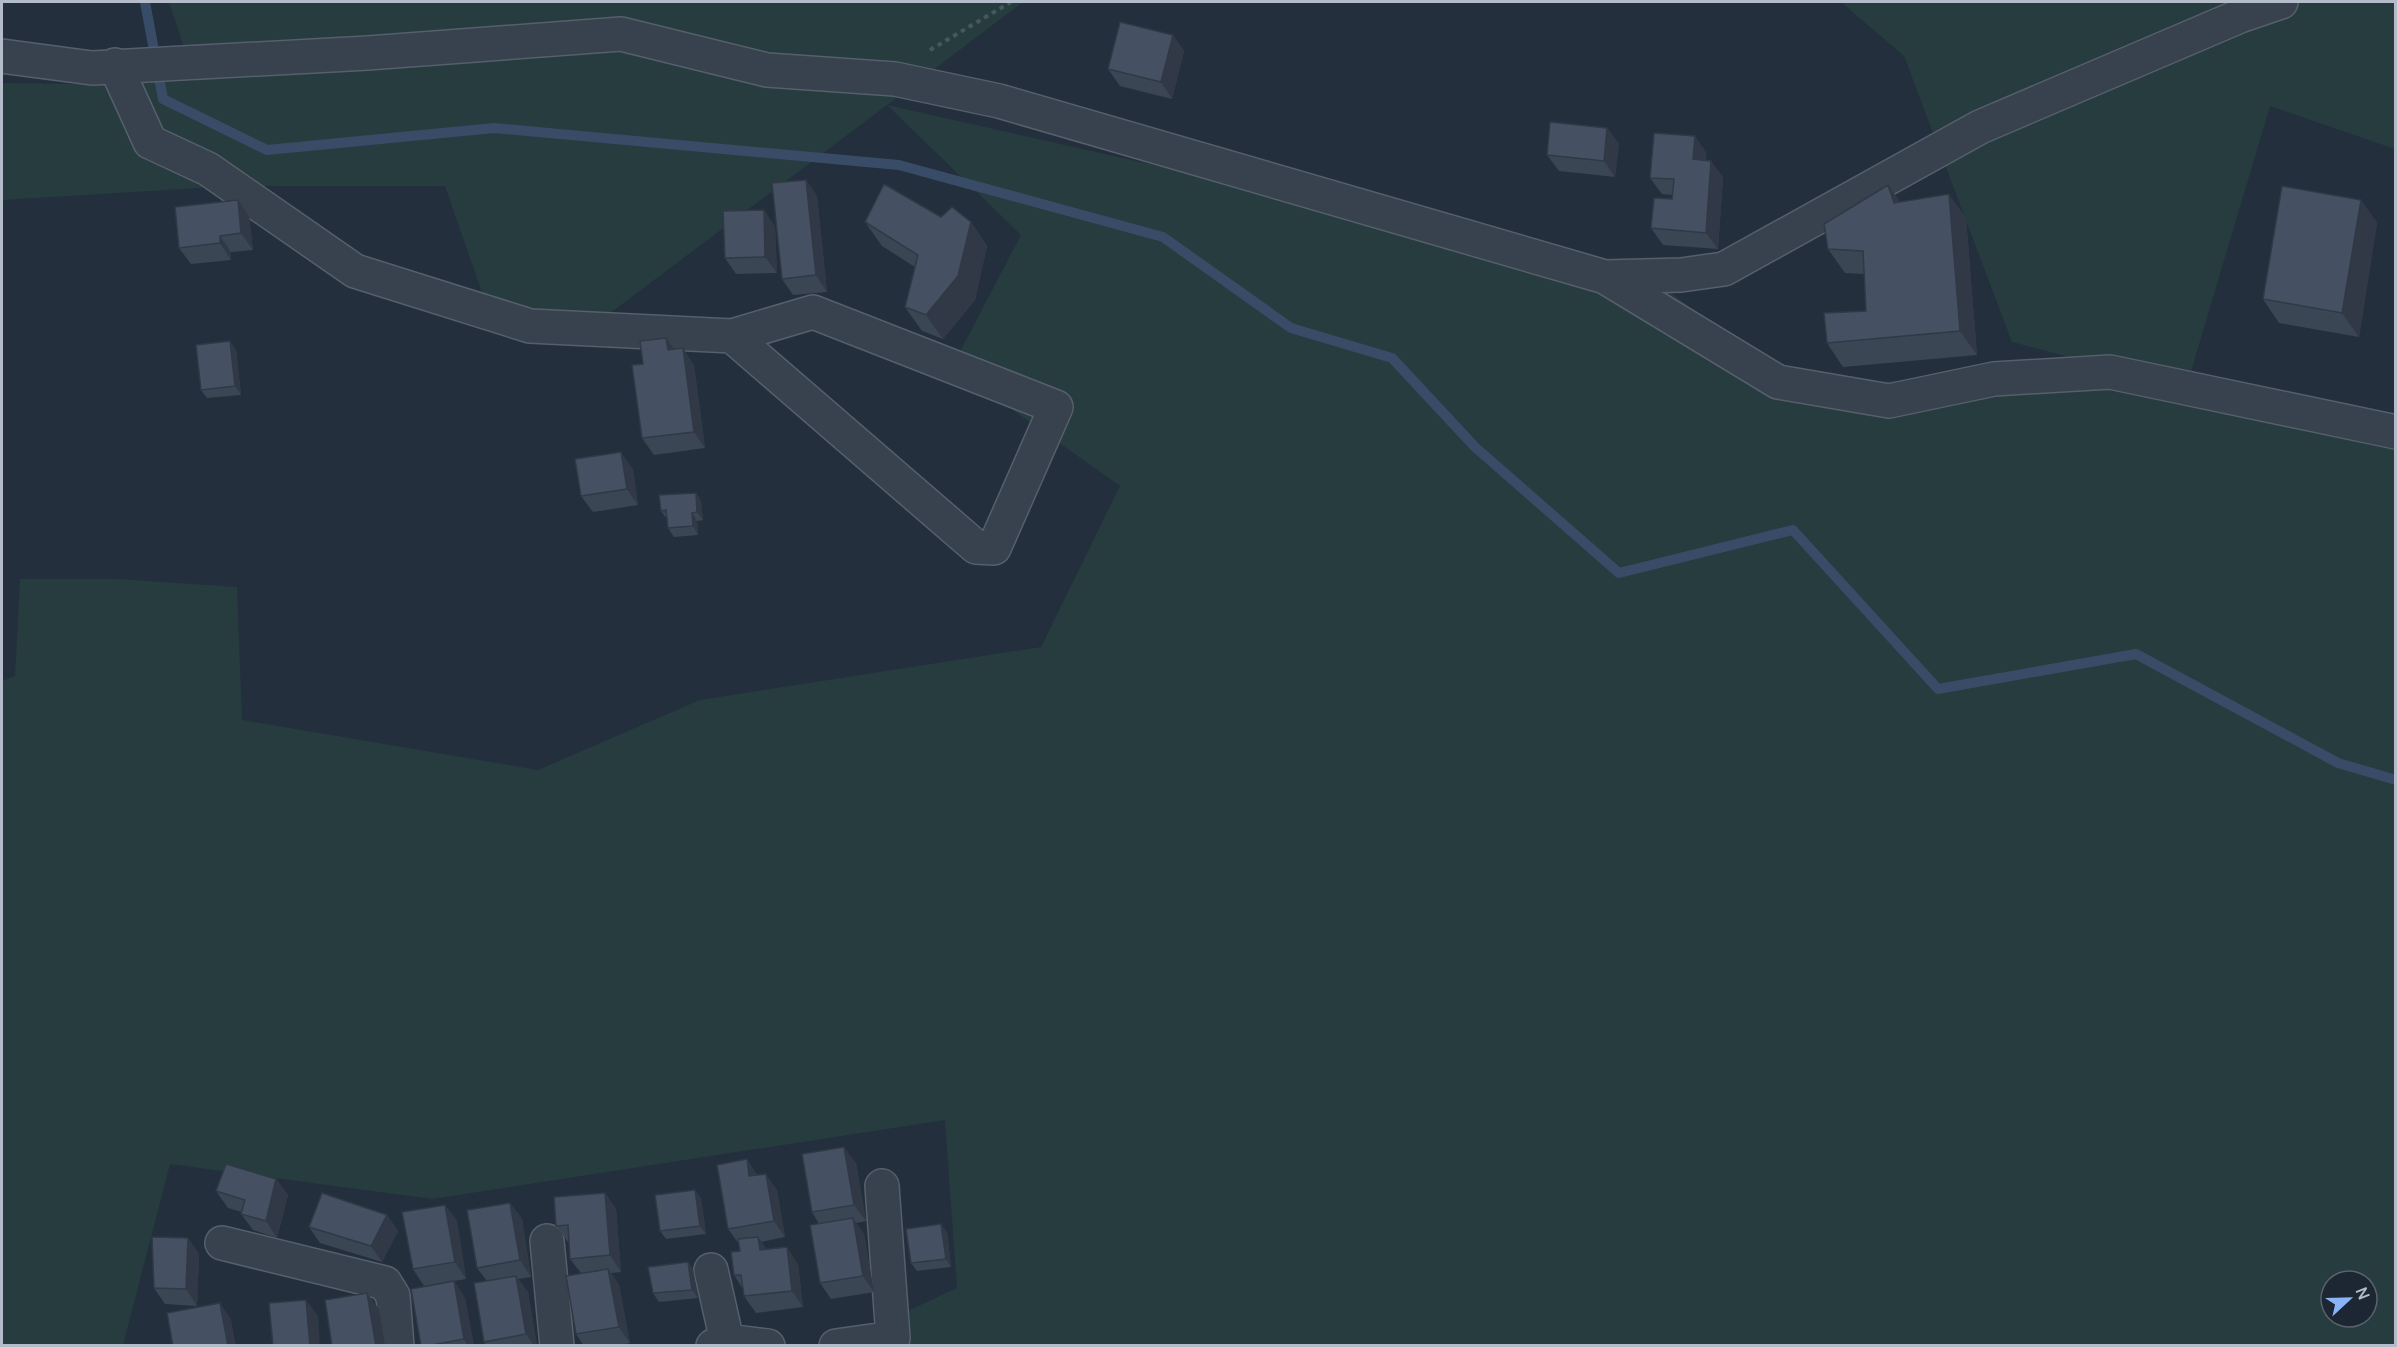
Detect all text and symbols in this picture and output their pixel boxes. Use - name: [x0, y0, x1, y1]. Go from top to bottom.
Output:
- north arrow: [2319, 1269, 2379, 1329]
- text: N: [2351, 1284, 2375, 1303]

